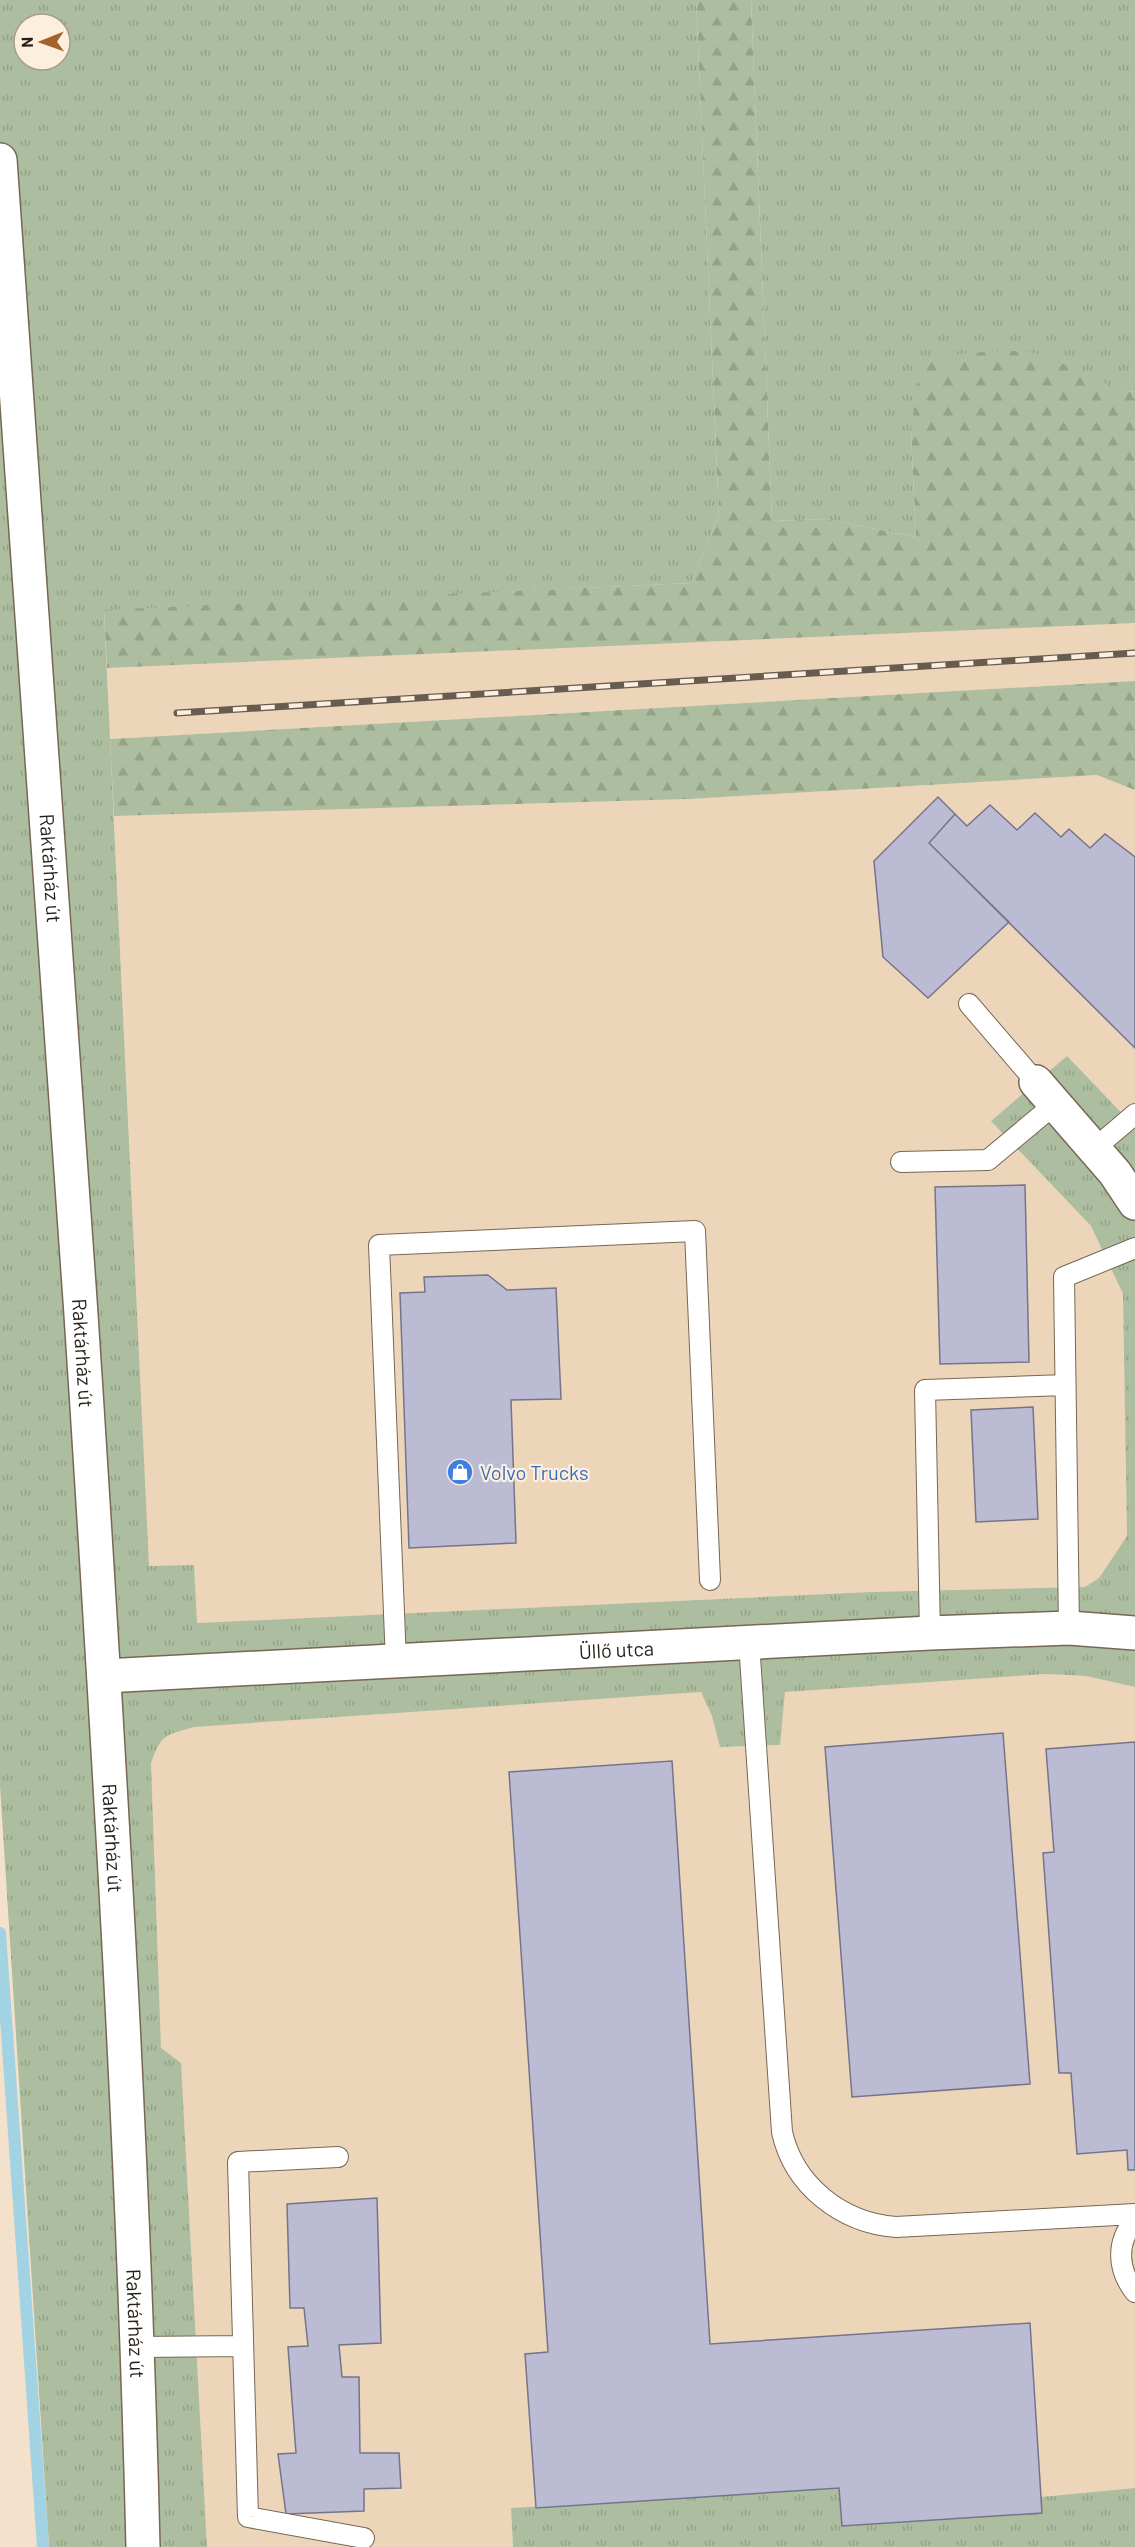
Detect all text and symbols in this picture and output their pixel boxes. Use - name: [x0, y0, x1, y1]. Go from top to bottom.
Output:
- north arrow: [12, 12, 72, 72]
- text: N: [17, 37, 36, 48]
- street label: Raktárház út: [36, 813, 67, 923]
- street label: Raktárház út: [68, 1298, 99, 1408]
- shop icon: Volvo Trucks: [445, 1457, 475, 1487]
- place label: Volvo Trucks: [480, 1460, 589, 1484]
- street label: Üllő utca: [578, 1635, 655, 1663]
- street label: Raktárház út: [98, 1783, 128, 1893]
- street label: Raktárház út: [122, 2269, 150, 2379]

